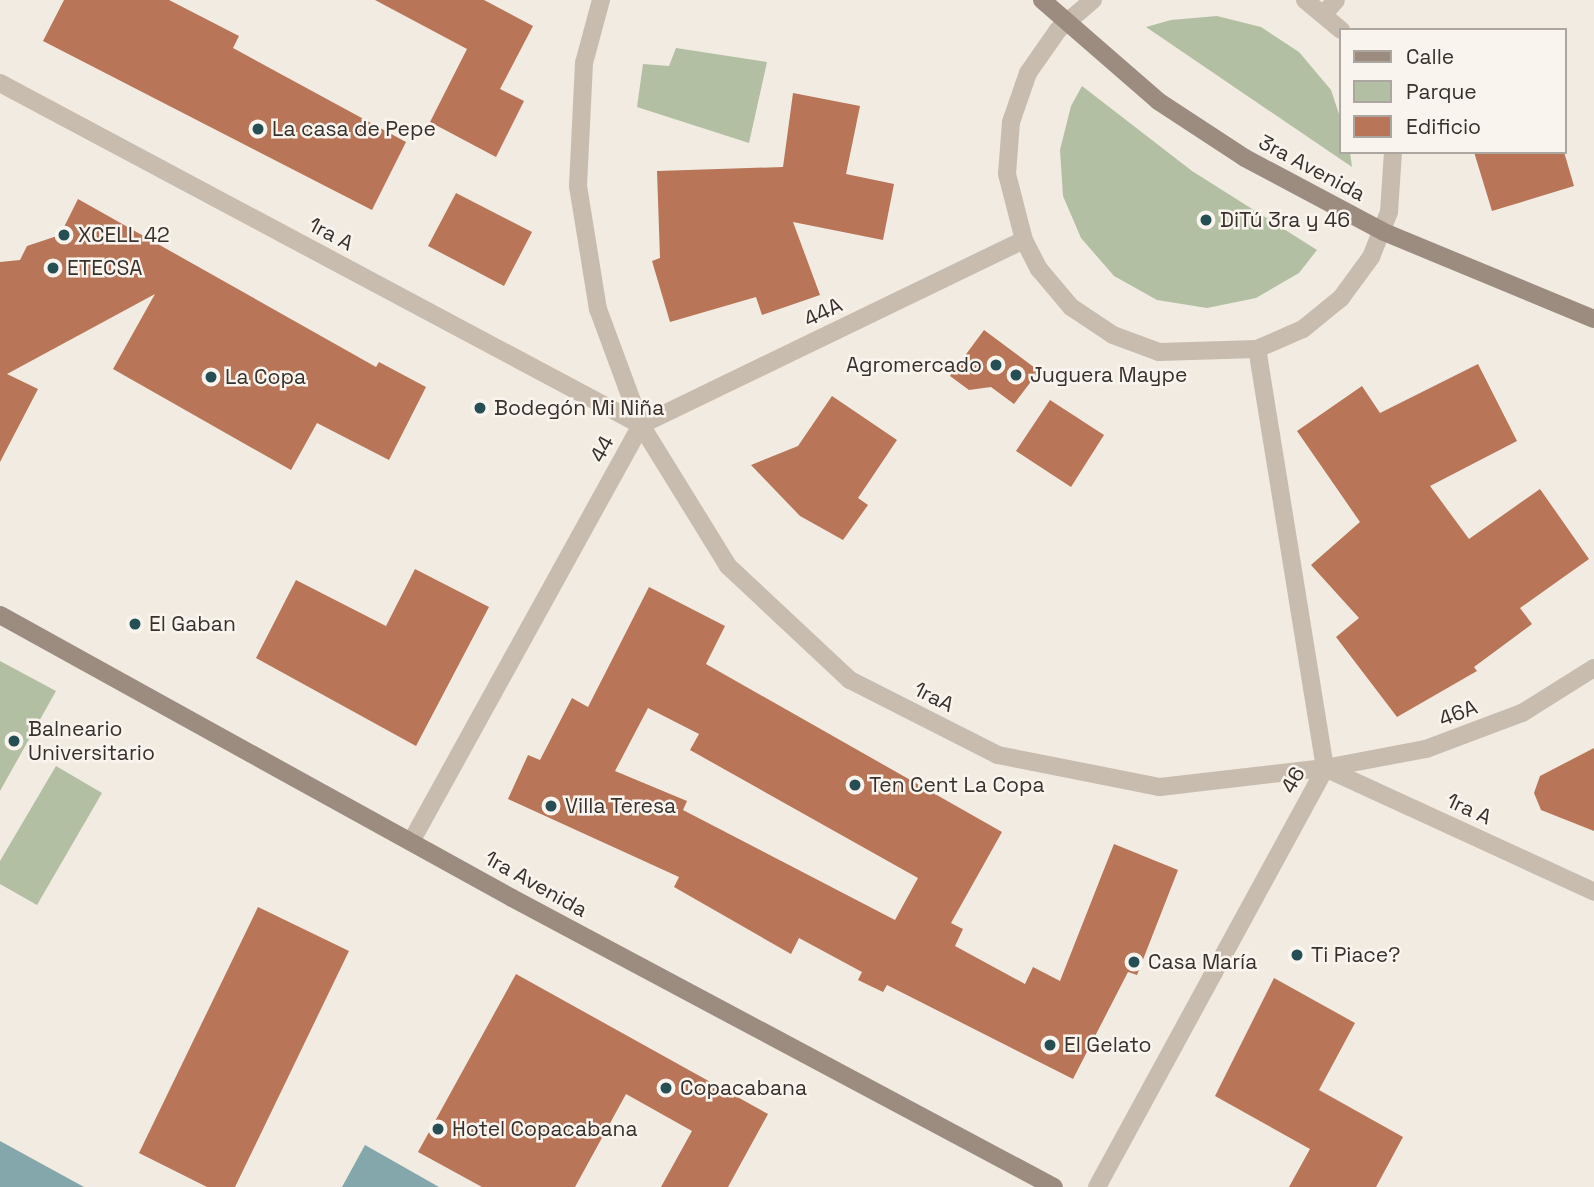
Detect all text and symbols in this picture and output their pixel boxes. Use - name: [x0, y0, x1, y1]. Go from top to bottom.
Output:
- legend: [1338, 28, 1566, 154]
- text: Calle: [1406, 43, 1454, 70]
- text: Parque: [1406, 78, 1477, 105]
- text: Edificio: [1406, 113, 1481, 140]
- place label: La casa de Pepe: [272, 116, 436, 142]
- marker: La casa de Pepe: [250, 121, 266, 137]
- street label: 3ra Avenida: [1254, 129, 1370, 207]
- place label: DiTú 3ra y 46: [1220, 207, 1350, 233]
- street label: 1ra A: [304, 212, 358, 256]
- marker: DiTú 3ra y 46: [1198, 212, 1214, 228]
- place label: XCELL 42: [78, 222, 170, 248]
- marker: XCELL 42: [56, 227, 72, 243]
- place label: ETECSA: [67, 255, 143, 281]
- marker: ETECSA: [45, 260, 61, 276]
- street label: 44A: [800, 292, 846, 332]
- place label: Agromercado: [846, 352, 982, 378]
- marker: Agromercado: [988, 357, 1004, 373]
- place label: Juguera Maype: [1030, 362, 1187, 388]
- place label: La Copa: [225, 364, 306, 390]
- marker: Juguera Maype: [1008, 367, 1024, 383]
- marker: La Copa: [203, 369, 219, 385]
- place label: Bodegón Mi Niña: [494, 395, 664, 421]
- marker: Bodegón Mi Niña: [472, 400, 488, 416]
- street label: 44: [585, 431, 619, 467]
- place label: El Gaban: [149, 611, 236, 637]
- marker: El Gaban: [127, 616, 143, 632]
- street label: 1raA: [910, 676, 958, 718]
- street label: 46A: [1435, 694, 1481, 732]
- place label: Balneario Universitario: [28, 716, 155, 766]
- marker: Balneario Universitario: [6, 733, 22, 749]
- street label: 46: [1276, 763, 1310, 797]
- place label: Ten Cent La Copa: [869, 772, 1044, 798]
- marker: Ten Cent La Copa: [847, 777, 863, 793]
- street label: 1ra A: [1442, 788, 1496, 830]
- place label: Villa Teresa: [565, 793, 677, 819]
- marker: Villa Teresa: [543, 798, 559, 814]
- street label: 1ra Avenida: [480, 845, 592, 923]
- place label: Ti Piace?: [1311, 942, 1400, 968]
- marker: Ti Piace?: [1289, 947, 1305, 963]
- place label: Casa María: [1148, 949, 1257, 975]
- marker: Casa María: [1126, 954, 1142, 970]
- place label: El Gelato: [1064, 1032, 1151, 1058]
- marker: El Gelato: [1042, 1037, 1058, 1053]
- place label: Copacabana: [680, 1075, 807, 1101]
- marker: Copacabana: [658, 1080, 674, 1096]
- place label: Hotel Copacabana: [452, 1116, 638, 1142]
- marker: Hotel Copacabana: [430, 1121, 446, 1137]

